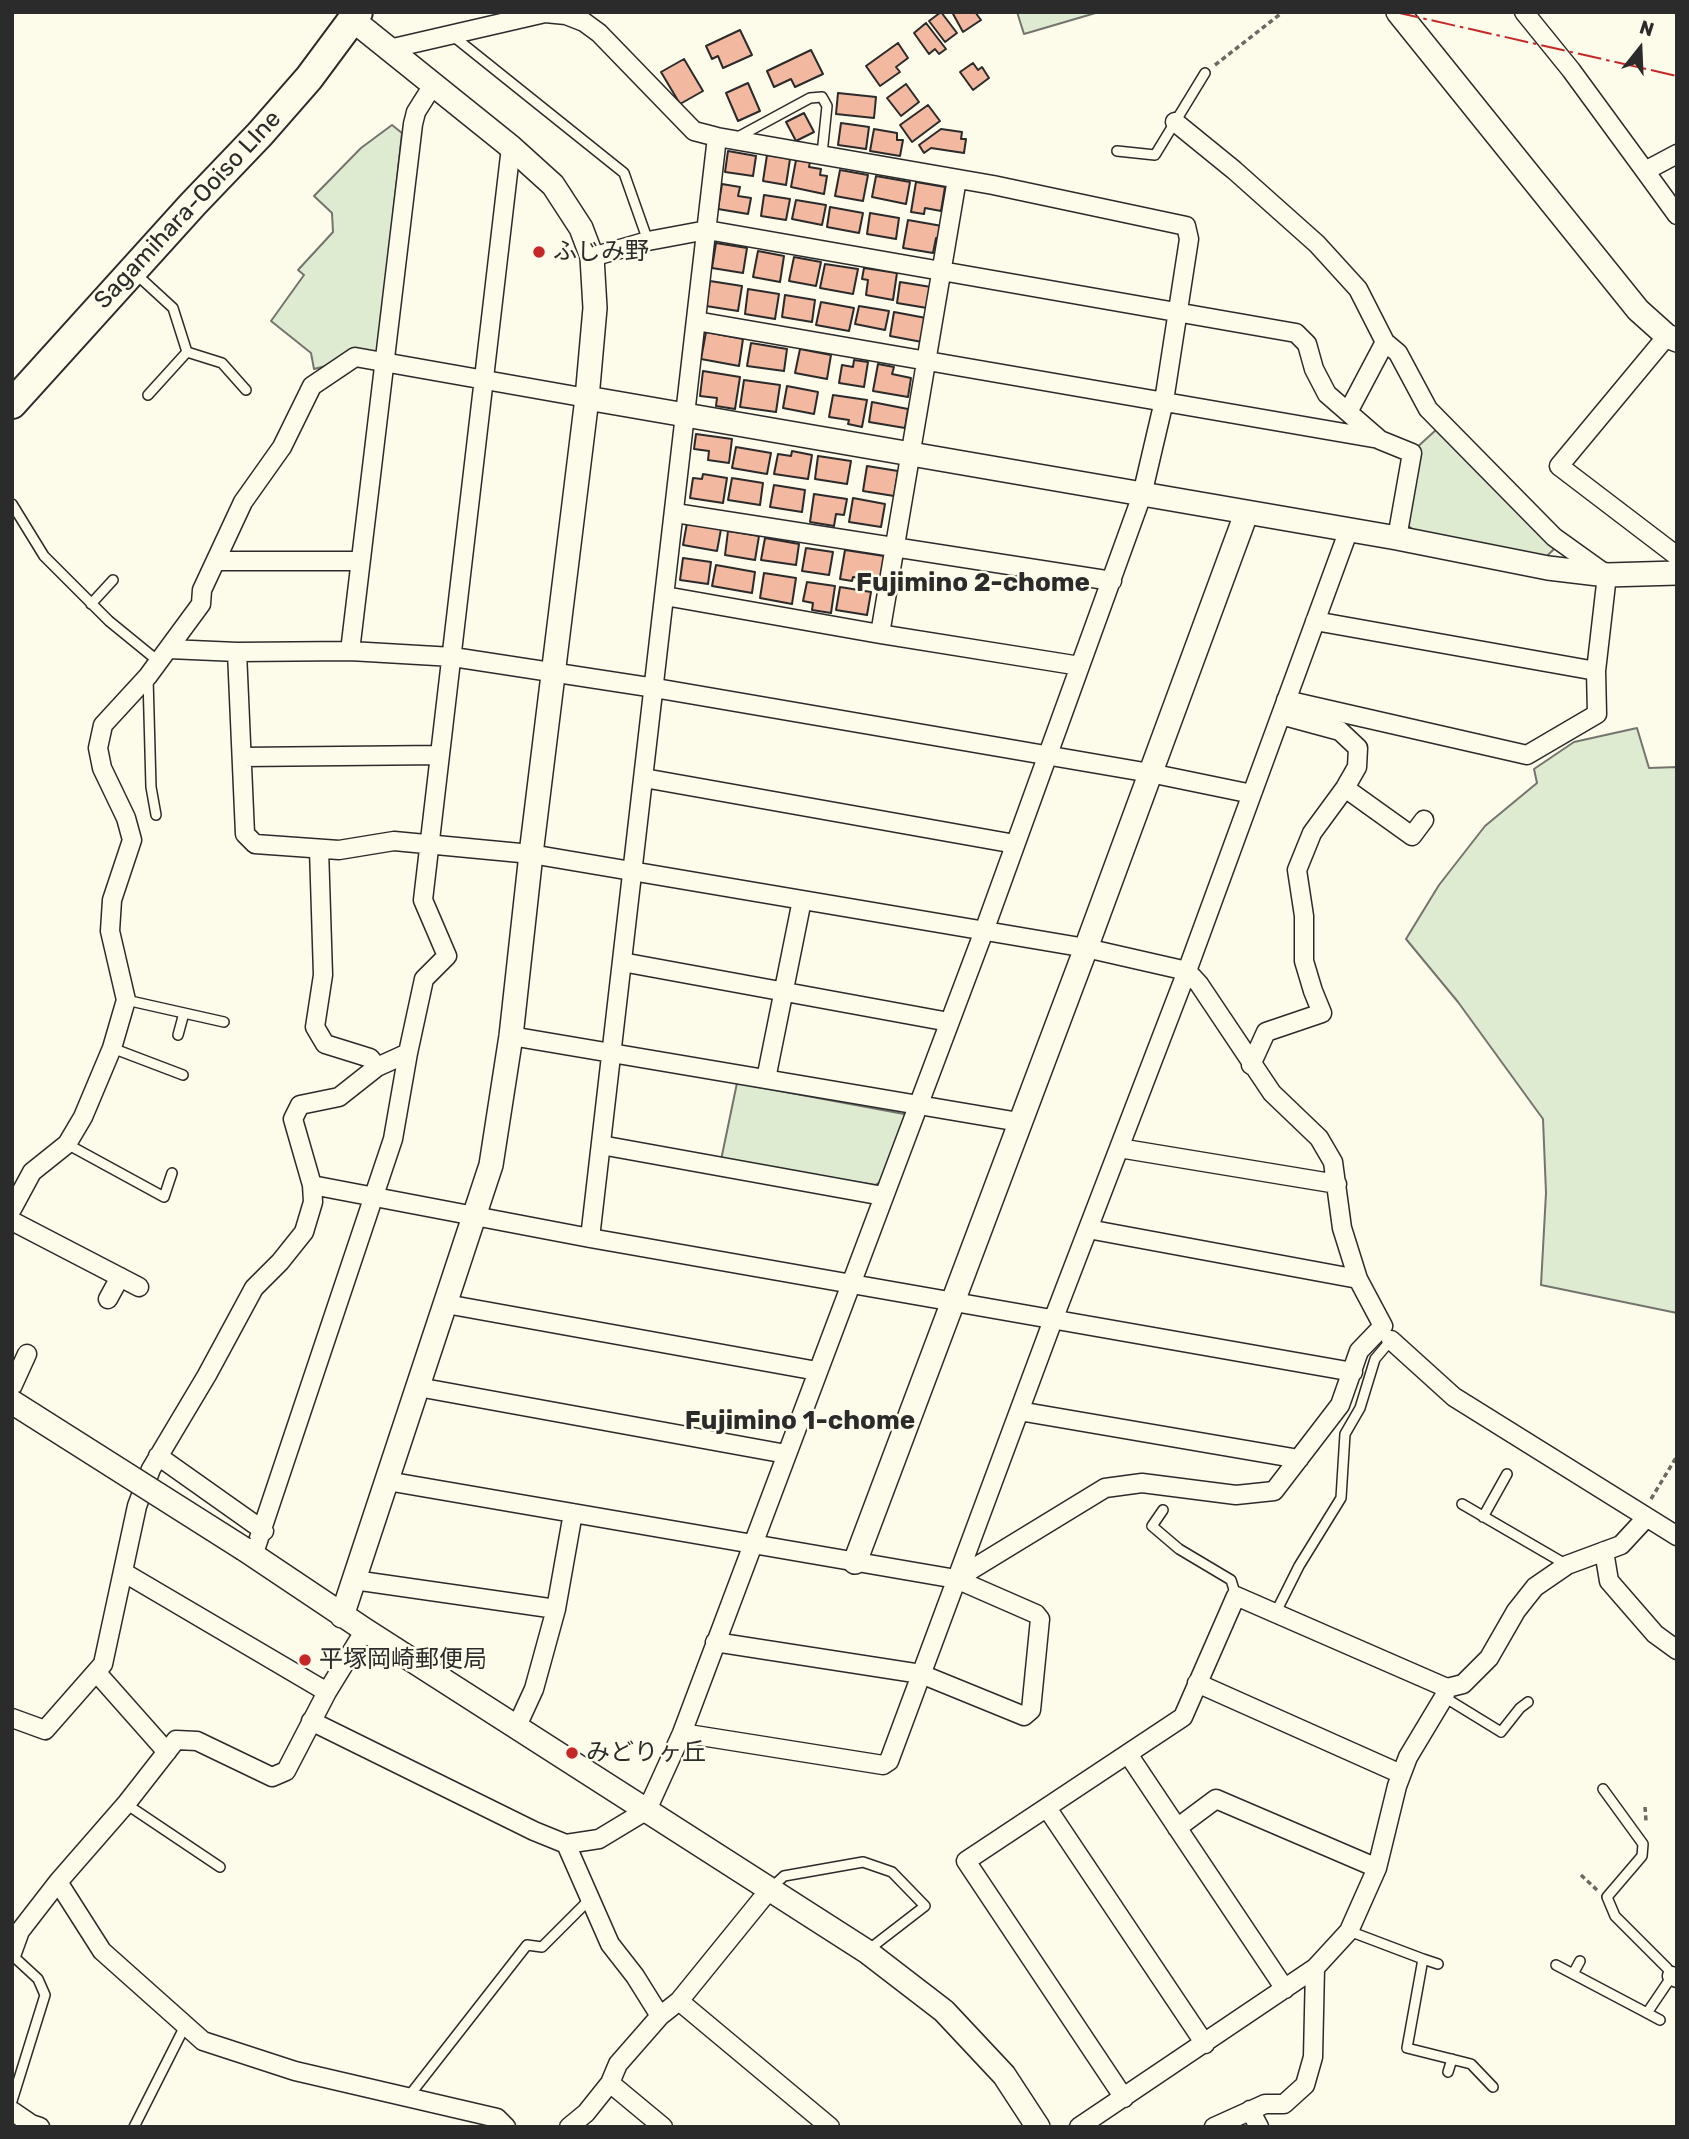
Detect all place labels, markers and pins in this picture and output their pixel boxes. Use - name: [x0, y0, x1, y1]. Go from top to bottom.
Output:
- place label: ふじみ野: [553, 238, 649, 266]
- marker: ふじみ野: [531, 244, 547, 260]
- place label: 平塚岡崎郵便局: [319, 1646, 487, 1674]
- marker: 平塚岡崎郵便局: [297, 1652, 313, 1668]
- place label: みどりヶ丘: [586, 1739, 706, 1767]
- marker: みどりヶ丘: [564, 1745, 580, 1761]

